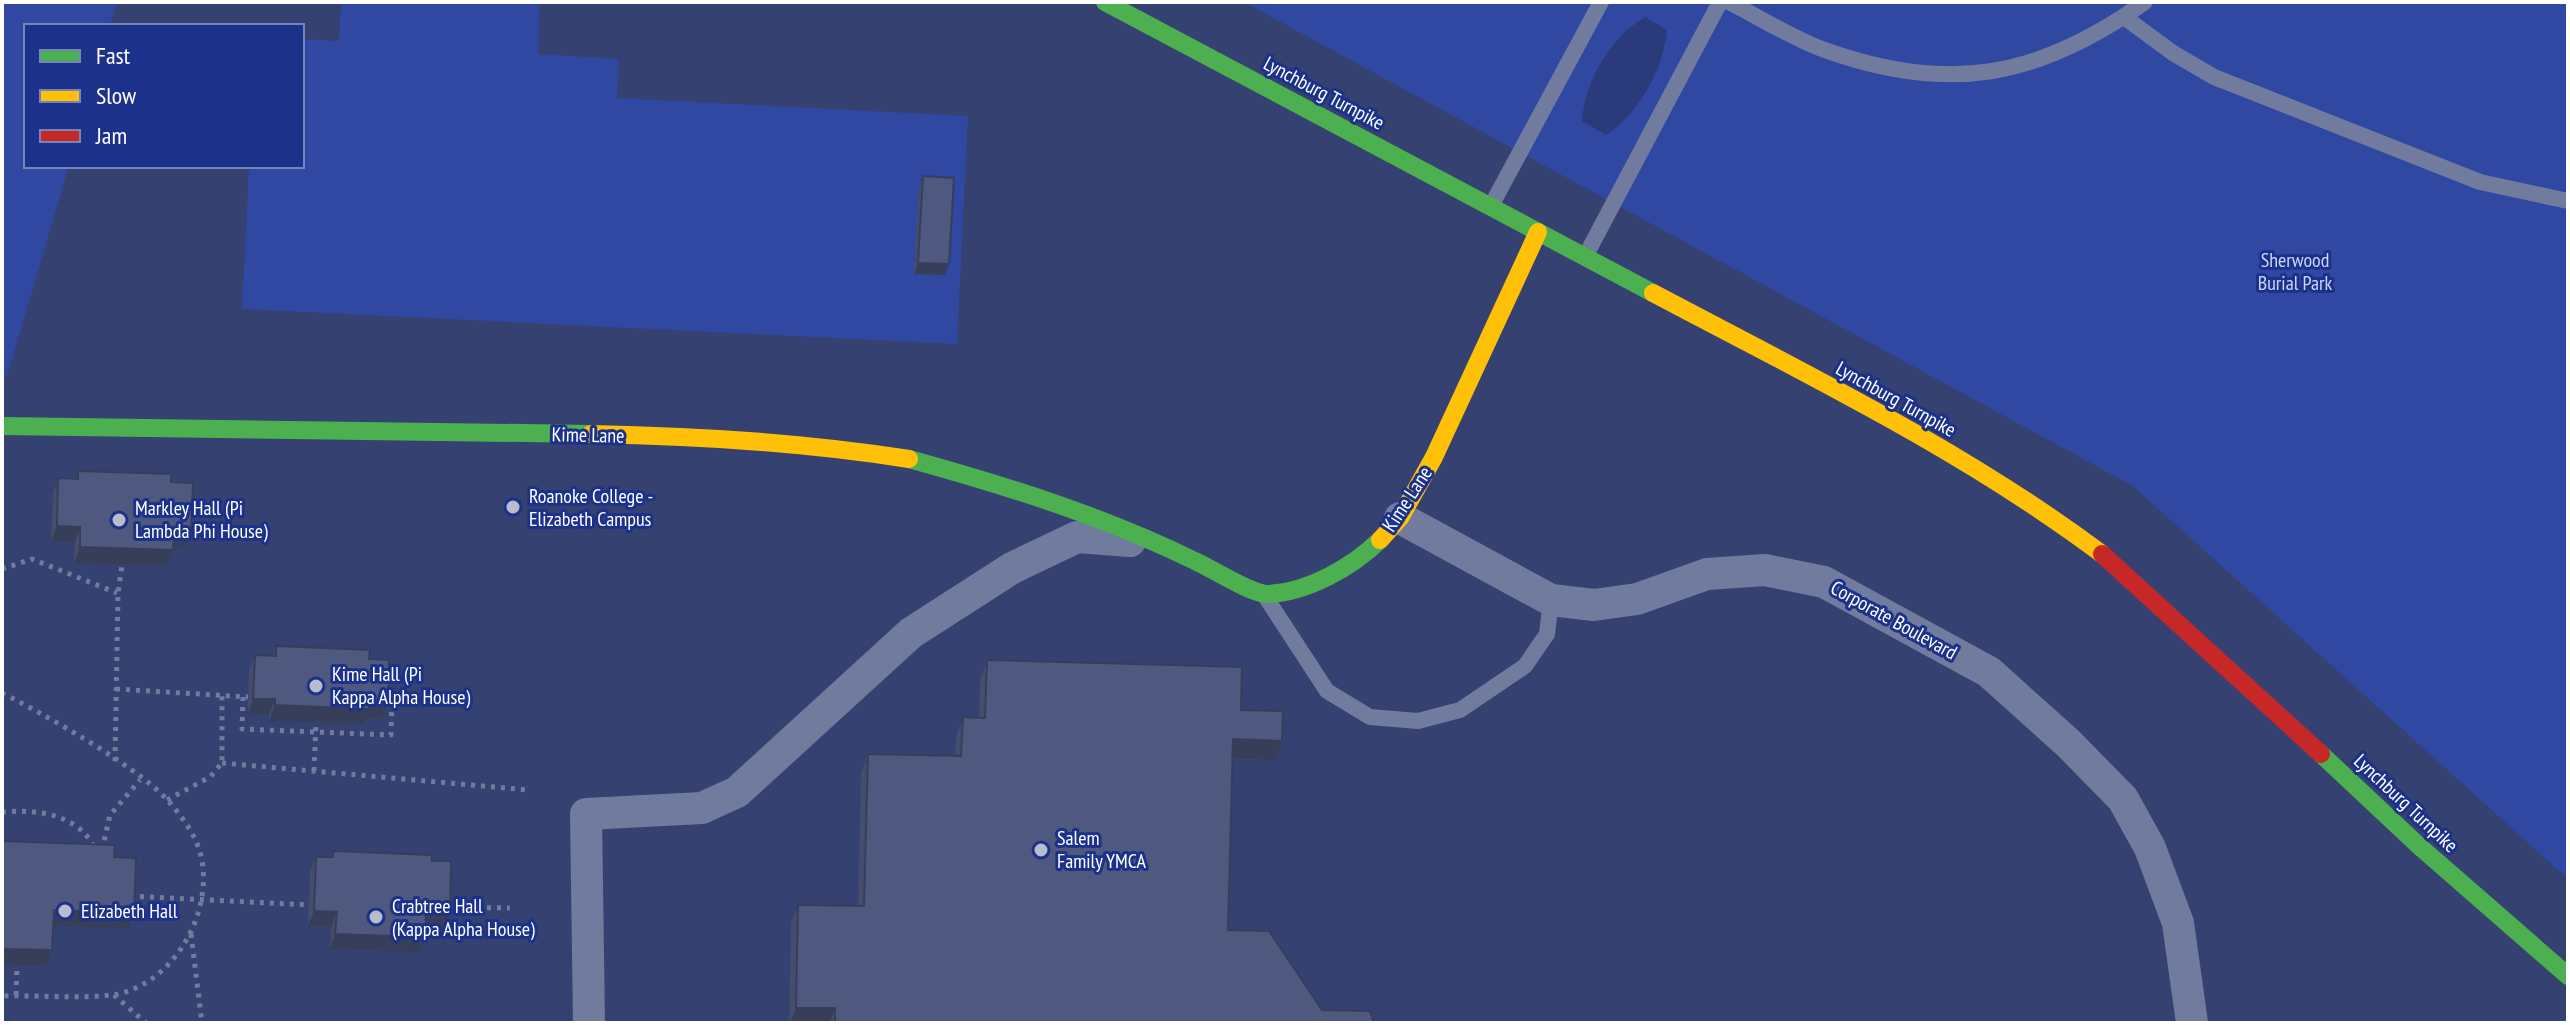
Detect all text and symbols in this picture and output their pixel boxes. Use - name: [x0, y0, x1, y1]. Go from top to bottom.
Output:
- legend: [24, 24, 304, 168]
- text: Fast: [96, 40, 131, 71]
- street label: Lynchburg Turnpike: [1259, 50, 1389, 136]
- text: Slow: [96, 80, 137, 111]
- text: Jam: [95, 120, 127, 151]
- park label: Sherwood Burial Park: [2258, 247, 2333, 296]
- street label: Lynchburg Turnpike: [1831, 355, 1961, 443]
- street label: Kime Lane: [551, 421, 625, 449]
- street label: Kime Lane: [1376, 461, 1438, 537]
- place label: Roanoke College - Elizabeth Campus: [529, 483, 653, 532]
- place label: Markley Hall (Pi Lambda Phi House): [135, 495, 268, 544]
- marker: Roanoke College - Elizabeth Campus: [504, 498, 522, 516]
- marker: Markley Hall (Pi Lambda Phi House): [110, 511, 128, 529]
- street label: Corporate Boulevard: [1826, 575, 1962, 665]
- place label: Kime Hall (Pi Kappa Alpha House): [332, 661, 470, 710]
- marker: Kime Hall (Pi Kappa Alpha House): [307, 677, 325, 695]
- street label: Lynchburg Turnpike: [2348, 748, 2464, 858]
- place label: Salem Family YMCA: [1057, 825, 1146, 874]
- marker: Salem Family YMCA: [1032, 841, 1050, 859]
- place label: Crabtree Hall (Kappa Alpha House): [392, 893, 535, 942]
- place label: Elizabeth Hall: [81, 898, 178, 924]
- marker: Elizabeth Hall: [56, 902, 74, 920]
- marker: Crabtree Hall (Kappa Alpha House): [367, 908, 385, 926]

